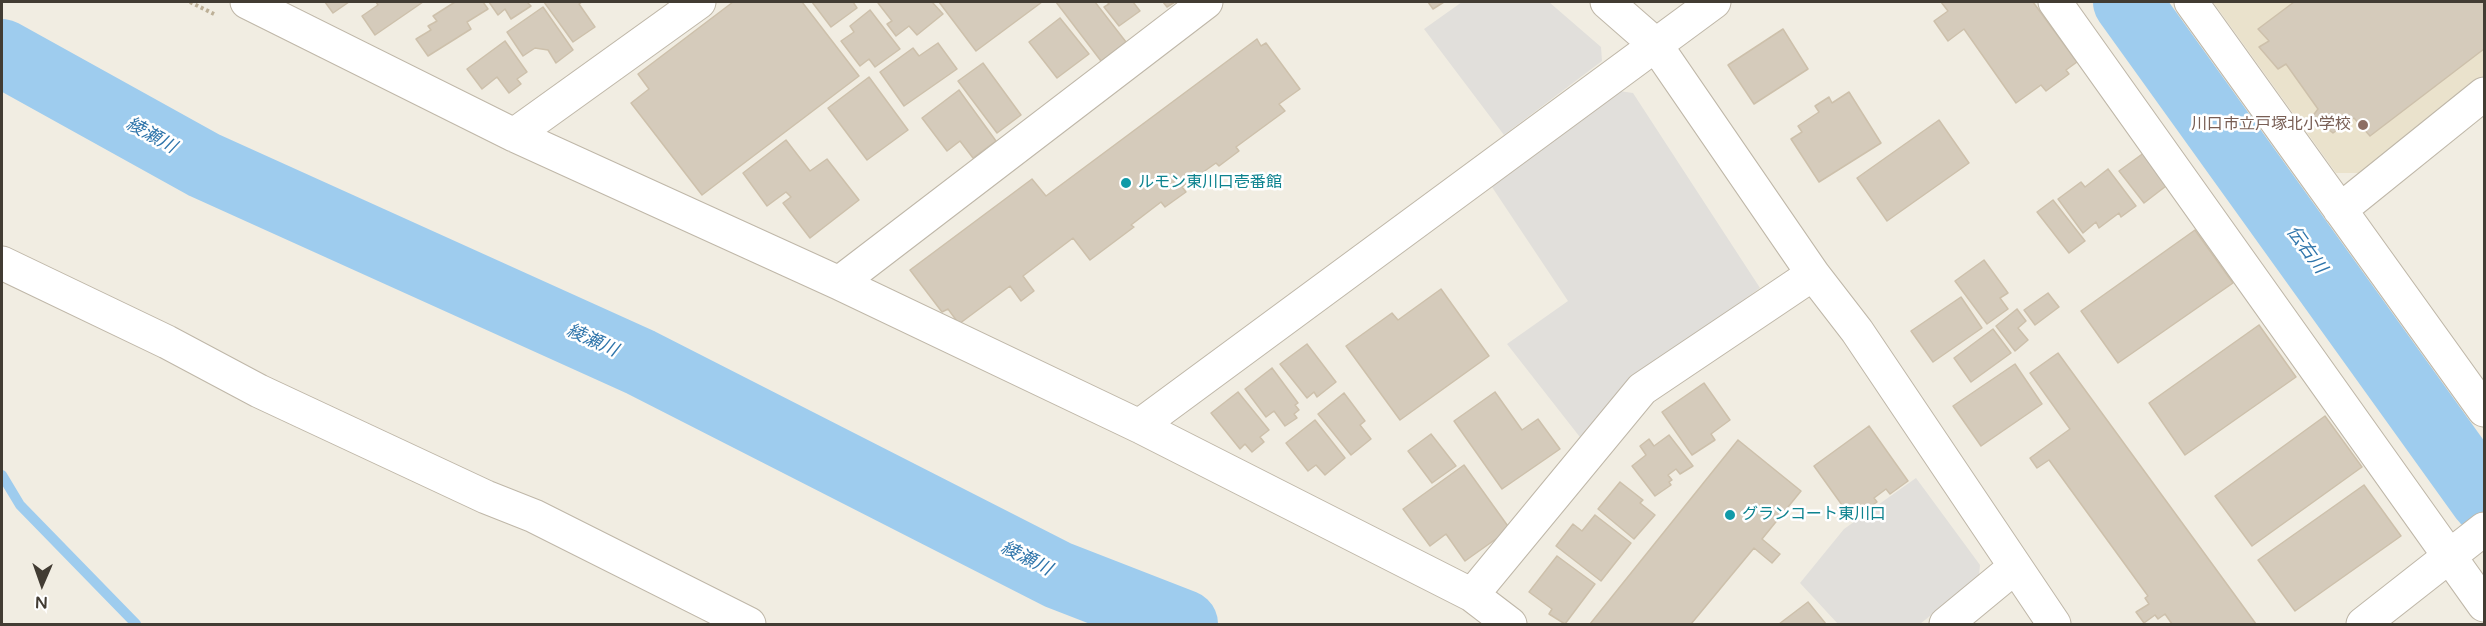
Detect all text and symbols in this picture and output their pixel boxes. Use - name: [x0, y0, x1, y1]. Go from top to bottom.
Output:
- water label: 綾瀬川: [122, 113, 180, 159]
- place label: 川口市立戸塚北小学校: [2191, 115, 2351, 135]
- marker: 川口市立戸塚北小学校: [2356, 118, 2370, 132]
- place label: ルモン東川口壱番館: [1138, 173, 1282, 193]
- marker: ルモン東川口壱番館: [1119, 176, 1133, 190]
- water label: 伝右川: [2281, 222, 2331, 278]
- water label: 綾瀬川: [563, 320, 621, 362]
- place label: グランコート東川口: [1742, 505, 1886, 525]
- marker: グランコート東川口: [1723, 508, 1737, 522]
- water label: 綾瀬川: [997, 537, 1055, 581]
- north arrow: [12, 554, 72, 614]
- text: N: [35, 592, 48, 612]

